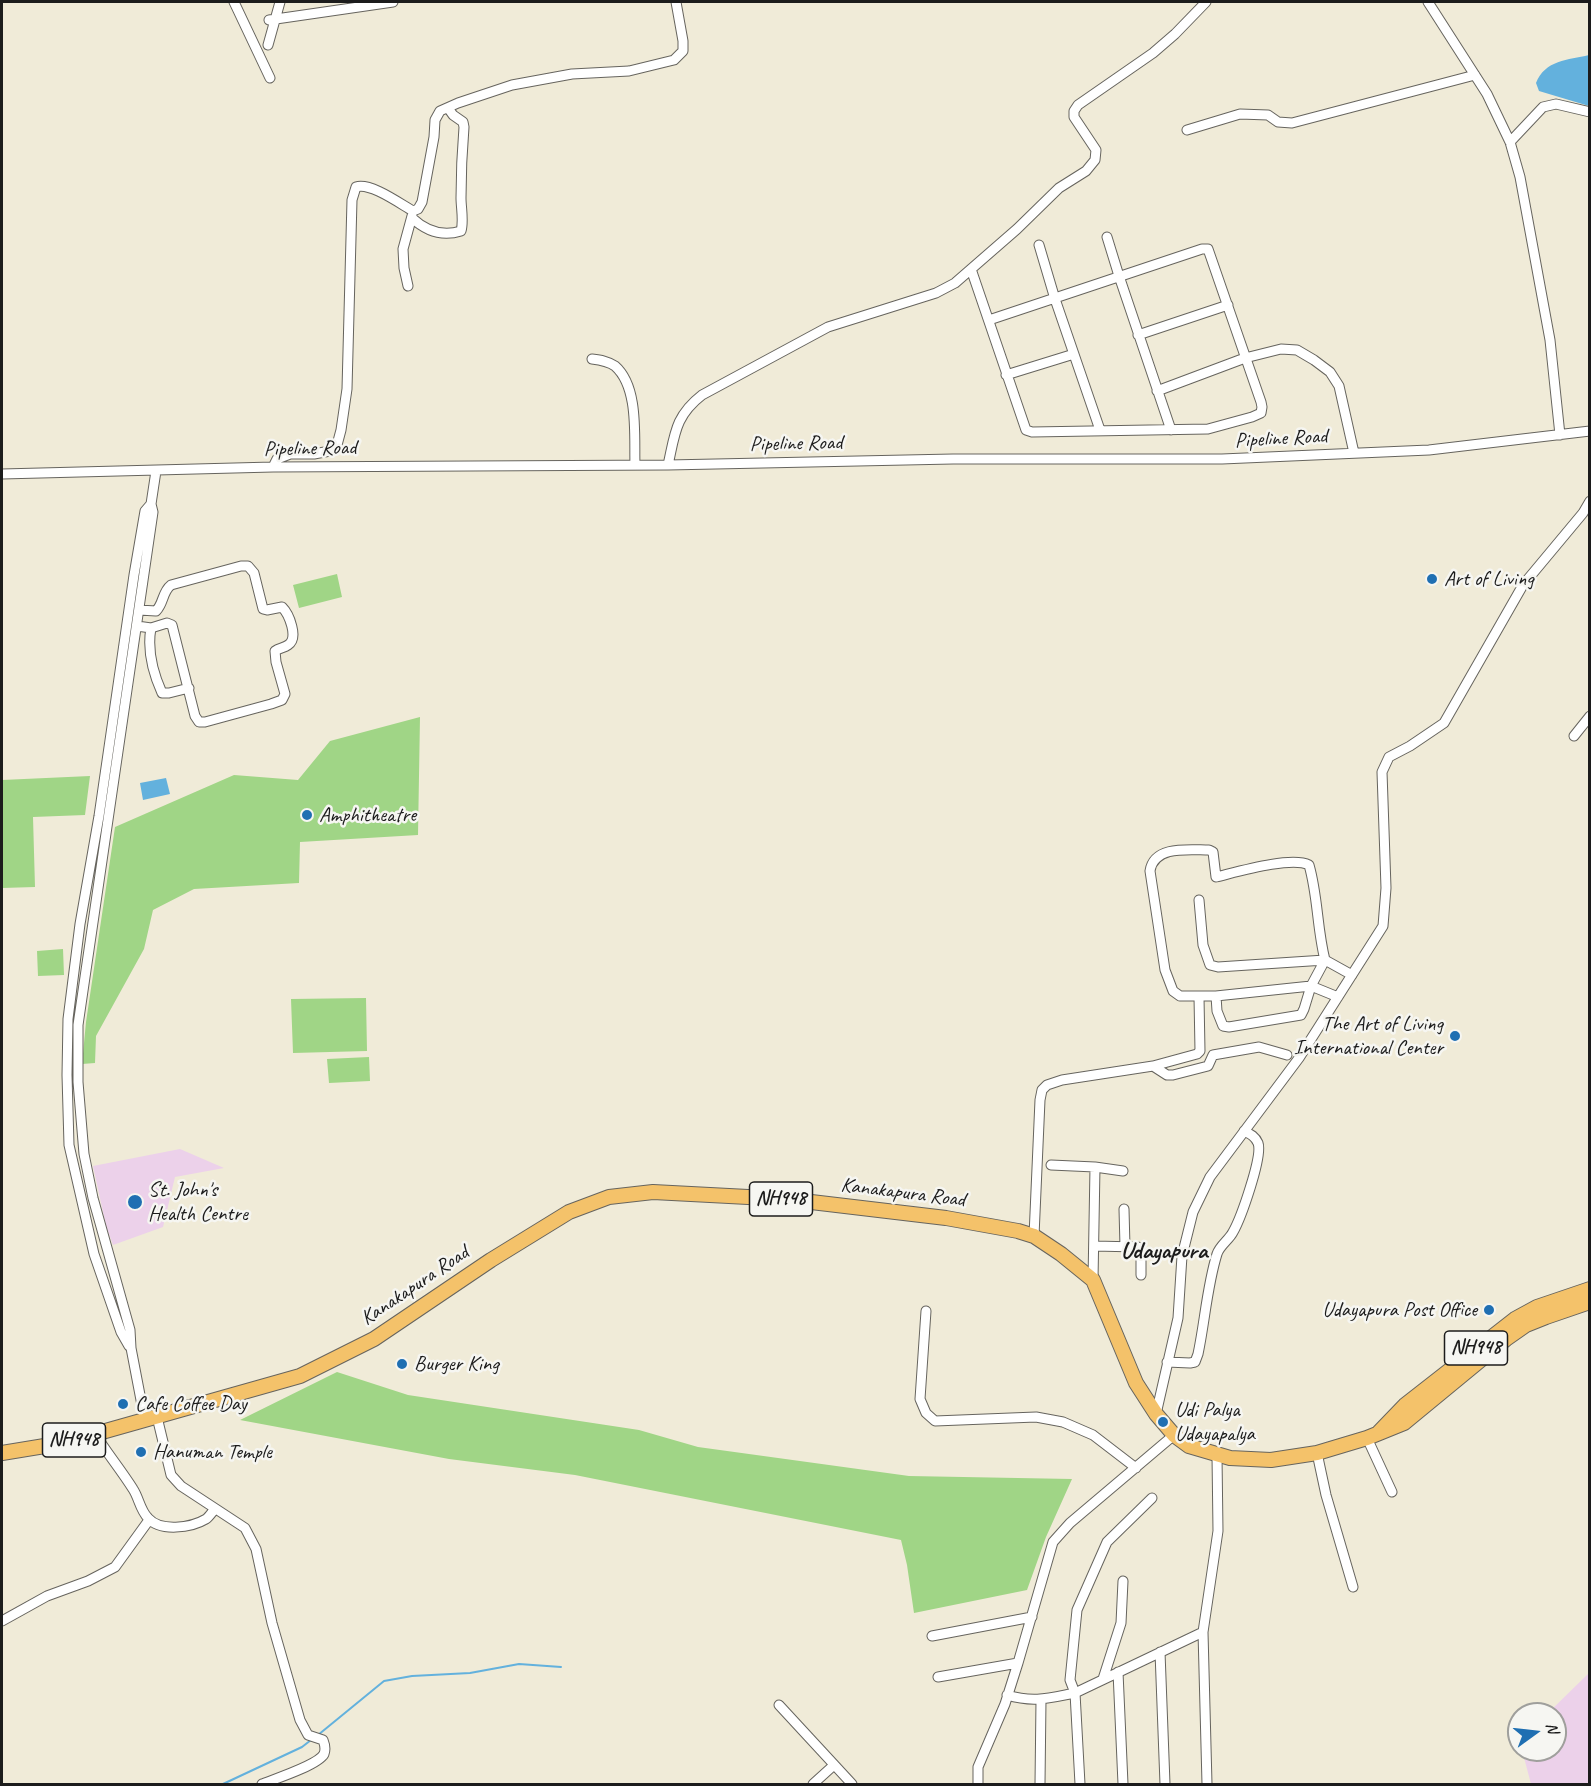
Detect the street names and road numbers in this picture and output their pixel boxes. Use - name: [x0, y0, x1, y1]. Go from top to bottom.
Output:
- street label: Pipeline Road: [1234, 424, 1328, 454]
- street label: Pipeline Road: [749, 431, 843, 457]
- street label: Pipeline Road: [263, 436, 357, 462]
- street label: Kanakapura Road: [839, 1173, 967, 1213]
- road number: NH948: [750, 1182, 812, 1216]
- street label: Kanakapura Road: [356, 1241, 474, 1331]
- road number: NH948: [1444, 1331, 1508, 1365]
- road number: NH948: [42, 1423, 106, 1457]

